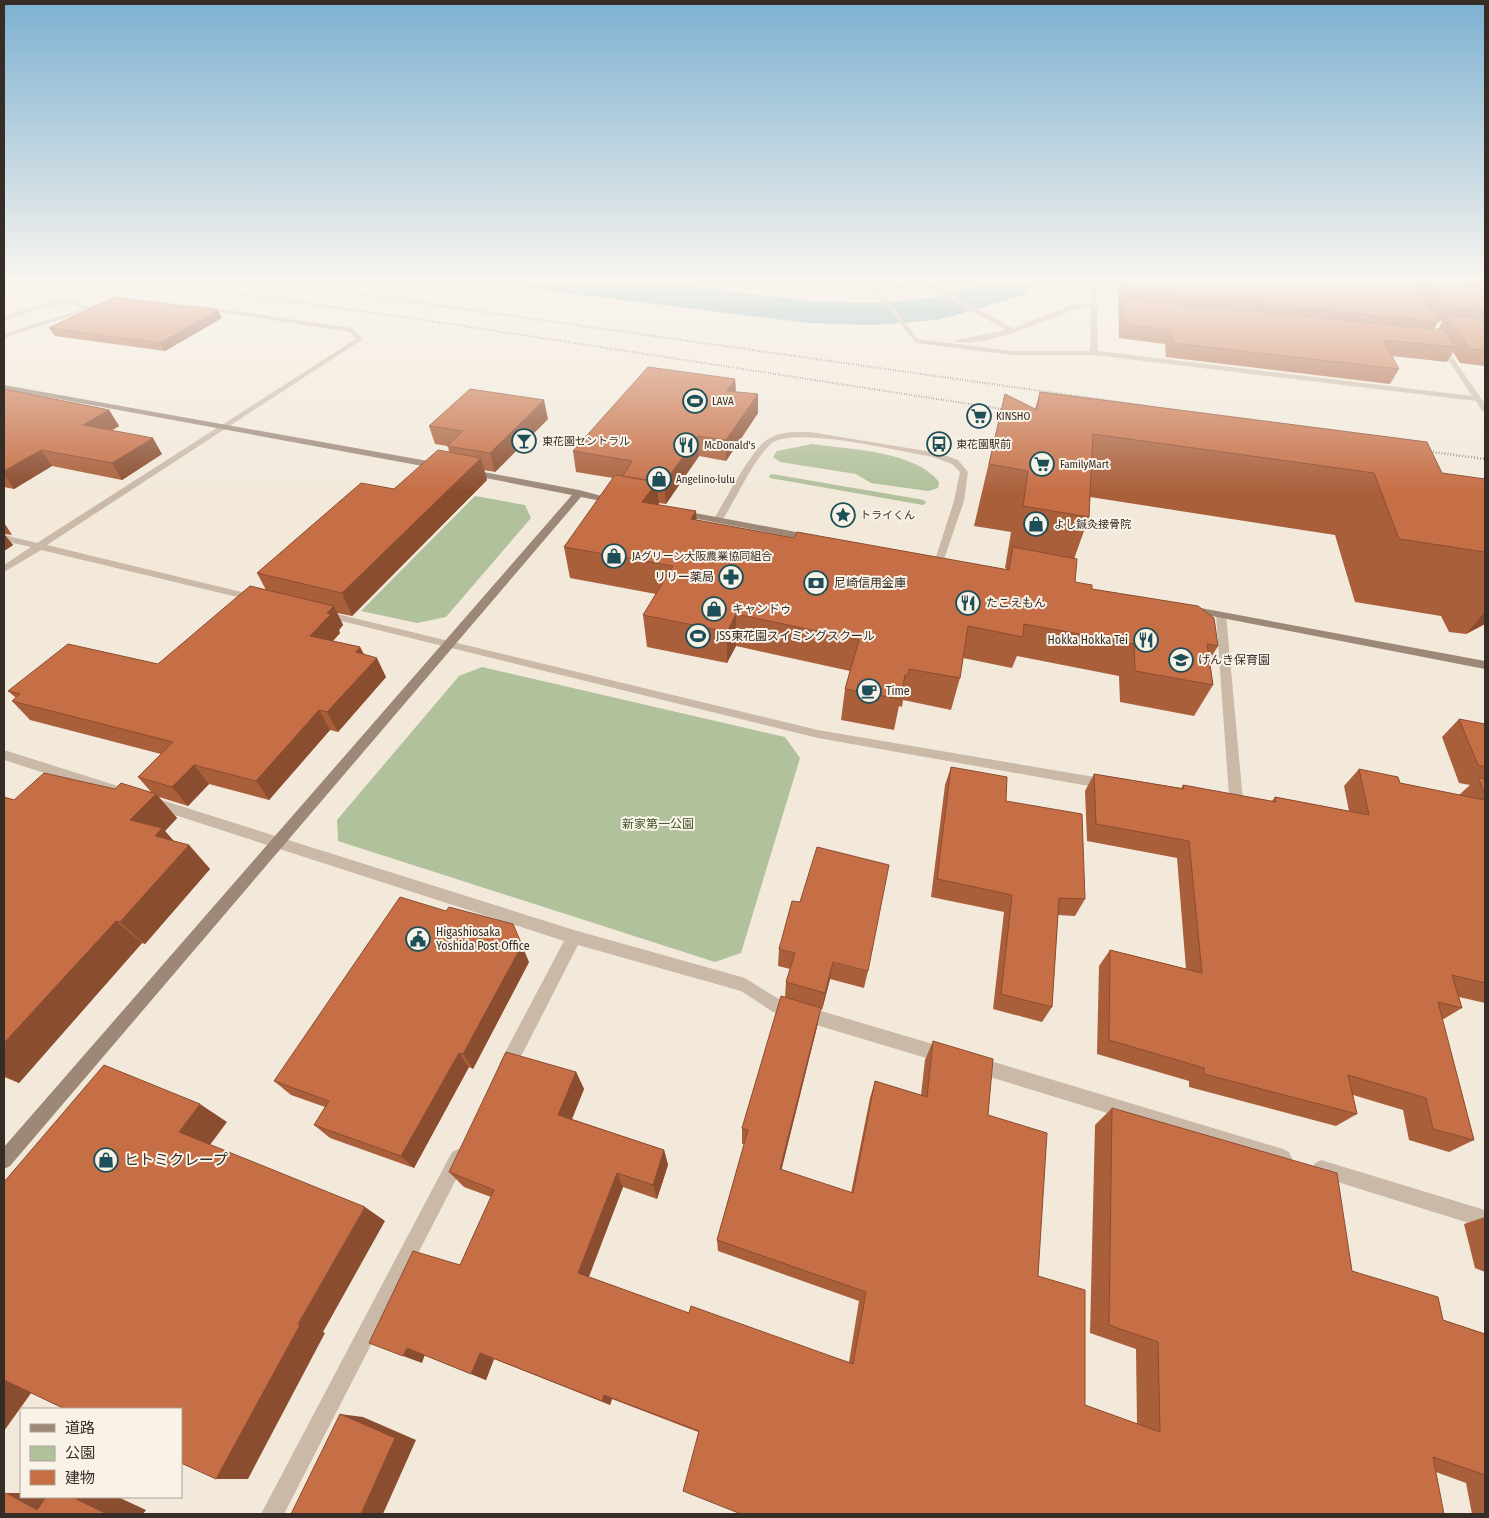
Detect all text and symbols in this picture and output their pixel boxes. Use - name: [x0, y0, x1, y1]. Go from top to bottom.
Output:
- sports icon: LAVA: [682, 388, 708, 414]
- place label: LAVA: [712, 395, 734, 408]
- supermarket icon: KINSHO: [966, 403, 992, 429]
- place label: KINSHO: [996, 410, 1030, 423]
- bar icon: 東花園セントラル: [511, 428, 537, 454]
- bus stop icon: 東花園駅前: [926, 431, 952, 457]
- restaurant icon: McDonald's: [673, 432, 699, 458]
- place label: 東花園セントラル: [542, 435, 630, 448]
- place label: 東花園駅前: [956, 438, 1011, 451]
- place label: McDonald's: [704, 439, 756, 452]
- supermarket icon: FamilyMart: [1029, 451, 1055, 477]
- place label: FamilyMart: [1060, 458, 1110, 471]
- shop icon: Angelino·lulu: [646, 466, 672, 492]
- place label: Angelino·lulu: [676, 473, 735, 486]
- place icon: トライくん: [830, 502, 856, 528]
- place label: トライくん: [860, 509, 915, 522]
- shop icon: よし鍼灸接骨院: [1023, 511, 1049, 537]
- place label: よし鍼灸接骨院: [1054, 518, 1131, 531]
- shop icon: JAグリーン大阪農業協同組合: [601, 543, 627, 569]
- place label: JAグリーン大阪農業協同組合: [632, 550, 772, 563]
- pharmacy icon: リリー薬局: [718, 564, 744, 590]
- place label: リリー薬局: [654, 570, 714, 584]
- bank icon: 尼崎信用金庫: [803, 570, 829, 596]
- place label: 尼崎信用金庫: [834, 576, 906, 590]
- restaurant icon: たこえもん: [955, 590, 981, 616]
- shop icon: キャンドゥ: [701, 596, 727, 622]
- place label: たこえもん: [986, 596, 1046, 610]
- place label: キャンドゥ: [732, 602, 792, 616]
- sports icon: JSS東花園スイミングスクール: [685, 623, 711, 649]
- restaurant icon: Hokka Hokka Tei: [1133, 627, 1159, 653]
- place label: JSS東花園スイミングスクール: [716, 629, 875, 643]
- place label: Hokka Hokka Tei: [1048, 633, 1128, 647]
- school or university icon: げんき保育園: [1168, 647, 1194, 673]
- place label: げんき保育園: [1198, 653, 1270, 667]
- cafe icon: Time: [856, 678, 882, 704]
- place label: Time: [886, 684, 910, 698]
- park label: 新家第一公園: [622, 817, 694, 831]
- place label: Higashiosaka Yoshida Post Office: [436, 925, 530, 953]
- public building icon: Higashiosaka Yoshida Post Office: [405, 926, 431, 952]
- shop icon: ヒトミクレープ: [93, 1147, 119, 1173]
- place label: ヒトミクレープ: [124, 1151, 228, 1169]
- legend: [20, 1408, 182, 1498]
- text: 道路: [65, 1419, 95, 1437]
- text: 公園: [65, 1444, 95, 1462]
- text: 建物: [65, 1469, 95, 1487]

